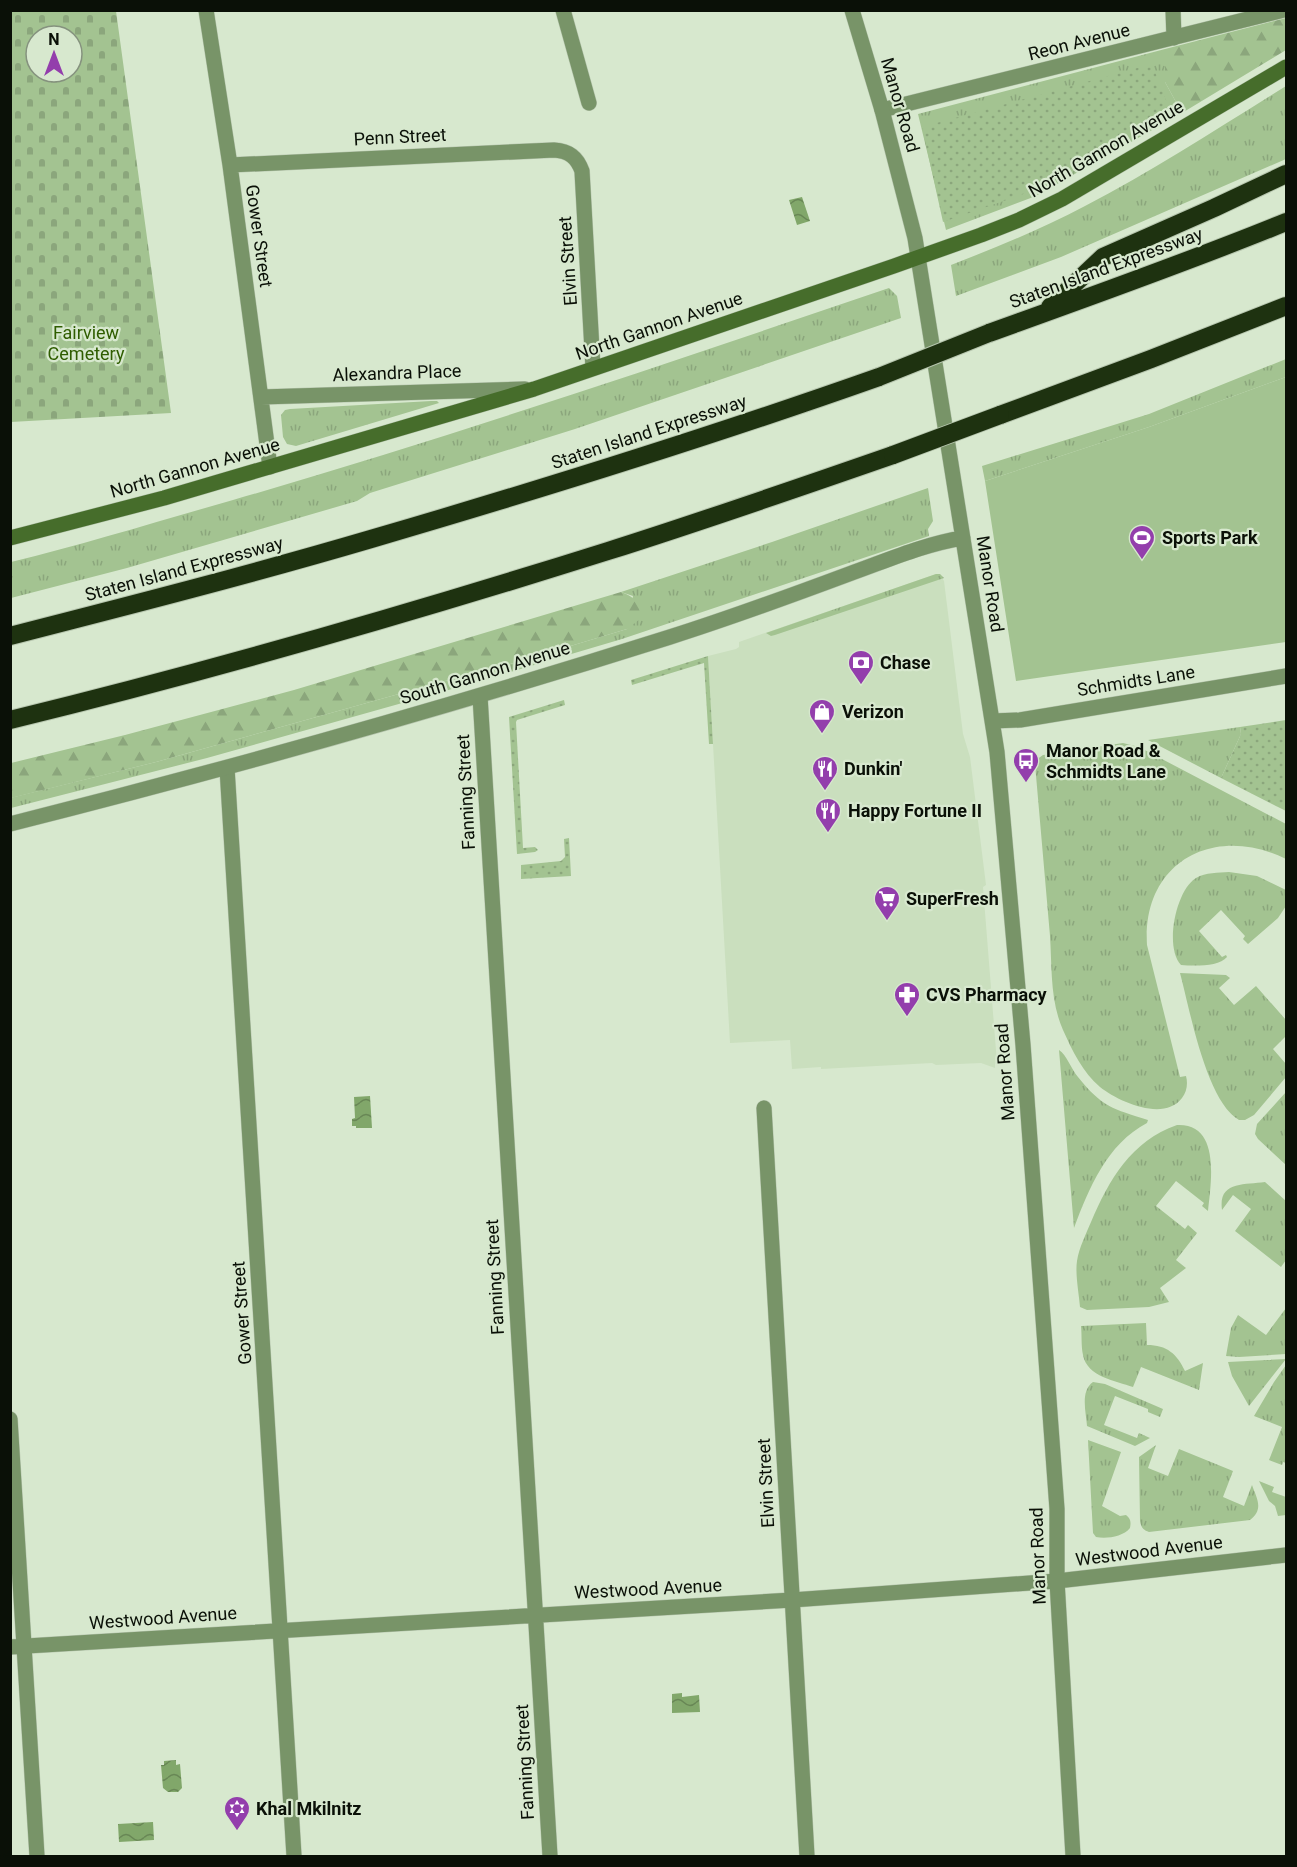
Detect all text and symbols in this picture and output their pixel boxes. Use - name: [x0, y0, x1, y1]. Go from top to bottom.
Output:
- street label: Reon Avenue: [1026, 19, 1132, 64]
- north arrow: [24, 24, 84, 84]
- text: N: [48, 30, 60, 49]
- street label: Manor Road: [877, 55, 924, 155]
- street label: North Gannon Avenue: [1025, 96, 1187, 202]
- street label: Penn Street: [353, 124, 447, 149]
- street label: Gower Street: [242, 183, 277, 289]
- street label: Elvin Street: [554, 216, 581, 306]
- street label: Staten Island Expressway: [1006, 223, 1206, 312]
- street label: North Gannon Avenue: [573, 287, 745, 364]
- park label: Fairview Cemetery: [48, 322, 125, 364]
- street label: Alexandra Place: [332, 360, 462, 385]
- street label: Staten Island Expressway: [549, 390, 750, 473]
- street label: North Gannon Avenue: [108, 433, 282, 502]
- sports icon: Sports Park: [1127, 523, 1157, 561]
- place label: Sports Park: [1162, 527, 1258, 548]
- street label: Staten Island Expressway: [83, 532, 286, 605]
- street label: Manor Road: [972, 534, 1008, 634]
- street label: South Gannon Avenue: [397, 637, 572, 708]
- bank icon: Chase: [846, 648, 876, 686]
- place label: Chase: [880, 652, 931, 673]
- street label: Schmidts Lane: [1076, 661, 1196, 700]
- shop icon: Verizon: [807, 697, 837, 735]
- place label: Verizon: [842, 701, 904, 722]
- street label: Fanning Street: [452, 734, 479, 850]
- place label: Manor Road & Schmidts Lane: [1046, 740, 1166, 782]
- bus stop icon: Manor Road & Schmidts Lane: [1011, 746, 1041, 784]
- restaurant icon: Dunkin': [810, 754, 840, 792]
- place label: Dunkin': [844, 758, 903, 779]
- restaurant icon: Happy Fortune II: [813, 796, 843, 834]
- place label: Happy Fortune II: [848, 800, 982, 821]
- supermarket icon: SuperFresh: [872, 884, 902, 922]
- place label: SuperFresh: [906, 888, 999, 909]
- pharmacy icon: CVS Pharmacy: [892, 980, 922, 1018]
- place label: CVS Pharmacy: [926, 984, 1048, 1005]
- street label: Manor Road: [991, 1023, 1018, 1121]
- street label: Fanning Street: [481, 1219, 508, 1335]
- street label: Gower Street: [227, 1260, 256, 1365]
- street label: Elvin Street: [753, 1438, 778, 1528]
- street label: Manor Road: [1025, 1507, 1050, 1605]
- street label: Westwood Avenue: [1074, 1531, 1224, 1570]
- street label: Westwood Avenue: [574, 1574, 722, 1603]
- street label: Westwood Avenue: [88, 1602, 238, 1633]
- street label: Fanning Street: [511, 1704, 538, 1820]
- synagogue icon: Khal Mkilnitz: [222, 1794, 252, 1832]
- place label: Khal Mkilnitz: [256, 1798, 361, 1819]

